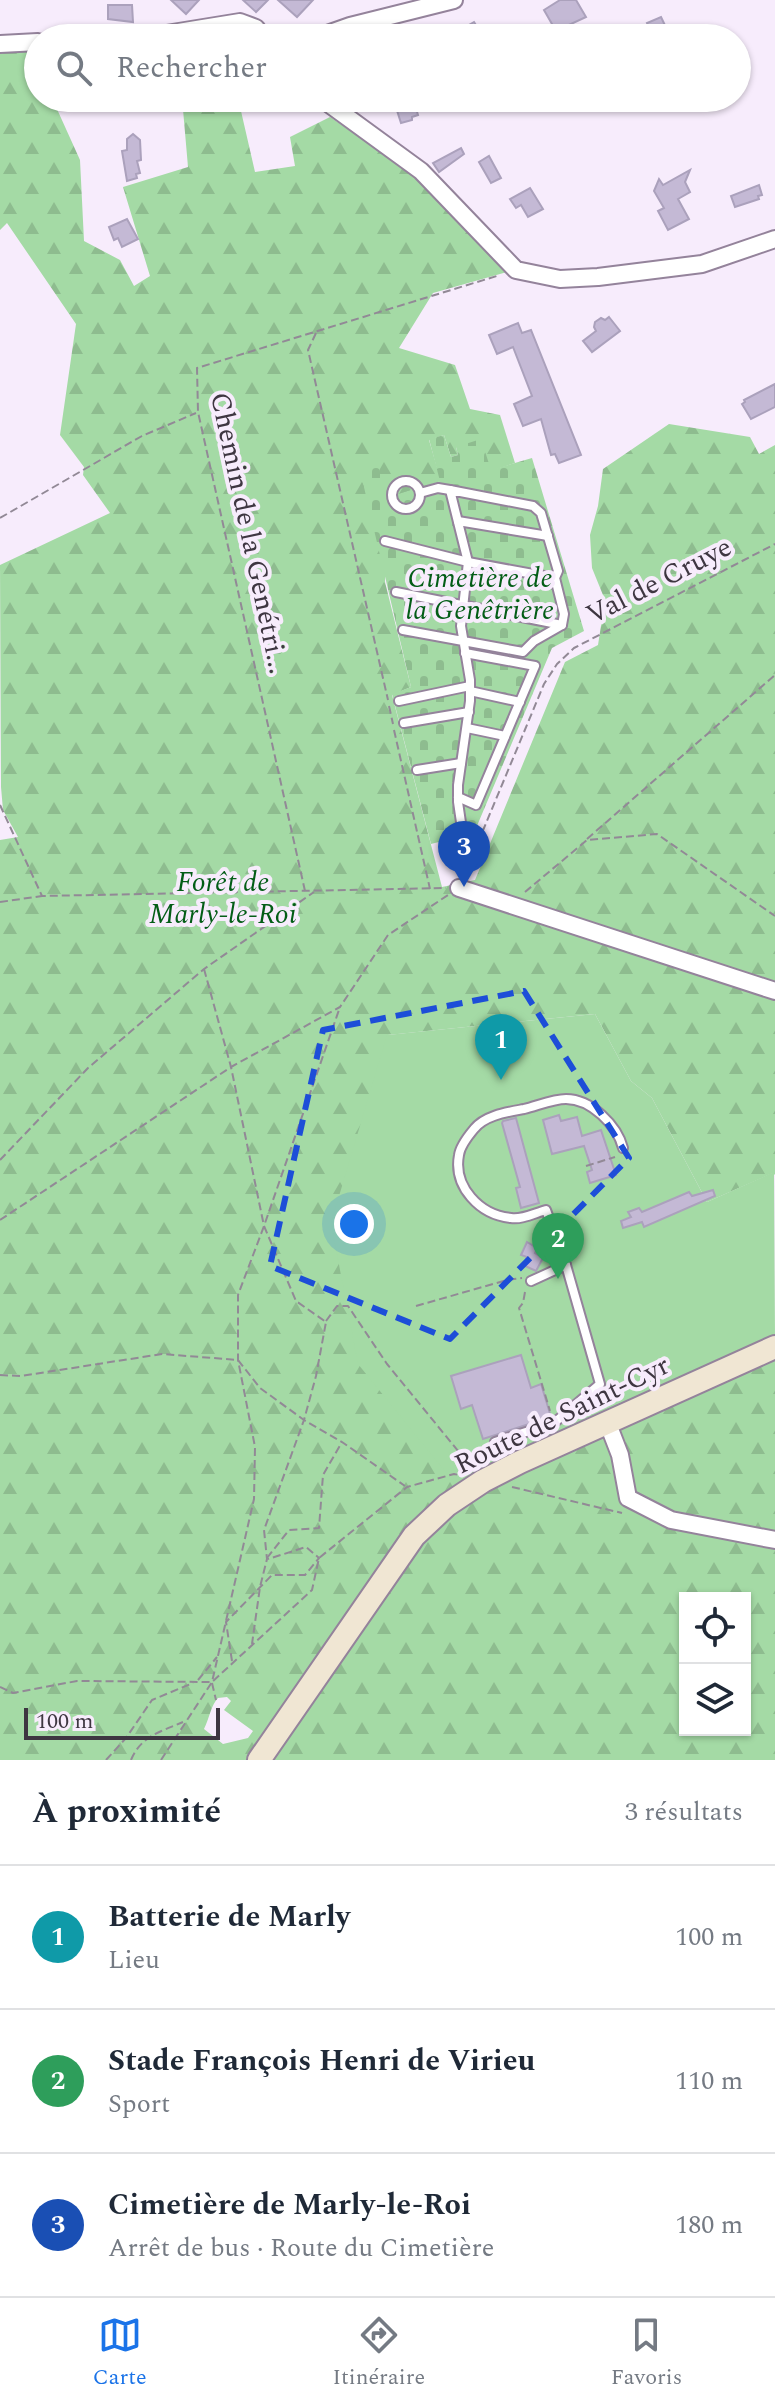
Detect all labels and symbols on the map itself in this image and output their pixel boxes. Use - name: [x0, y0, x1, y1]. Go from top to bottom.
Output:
- street label: Chemin de la Genétri...: [198, 388, 300, 678]
- street label: Val de Cruye: [579, 526, 739, 636]
- park label: Cimetière de la Genêtrière: [406, 557, 554, 632]
- pin: 3: [438, 821, 490, 887]
- park label: Forêt de Marly-le-Roi: [149, 861, 297, 936]
- pin: 1: [475, 1014, 527, 1080]
- your location: [334, 1204, 374, 1244]
- pin: 2: [532, 1213, 584, 1279]
- street label: Route de Saint-Cyr: [447, 1344, 677, 1486]
- scale bar: [24, 1704, 220, 1740]

